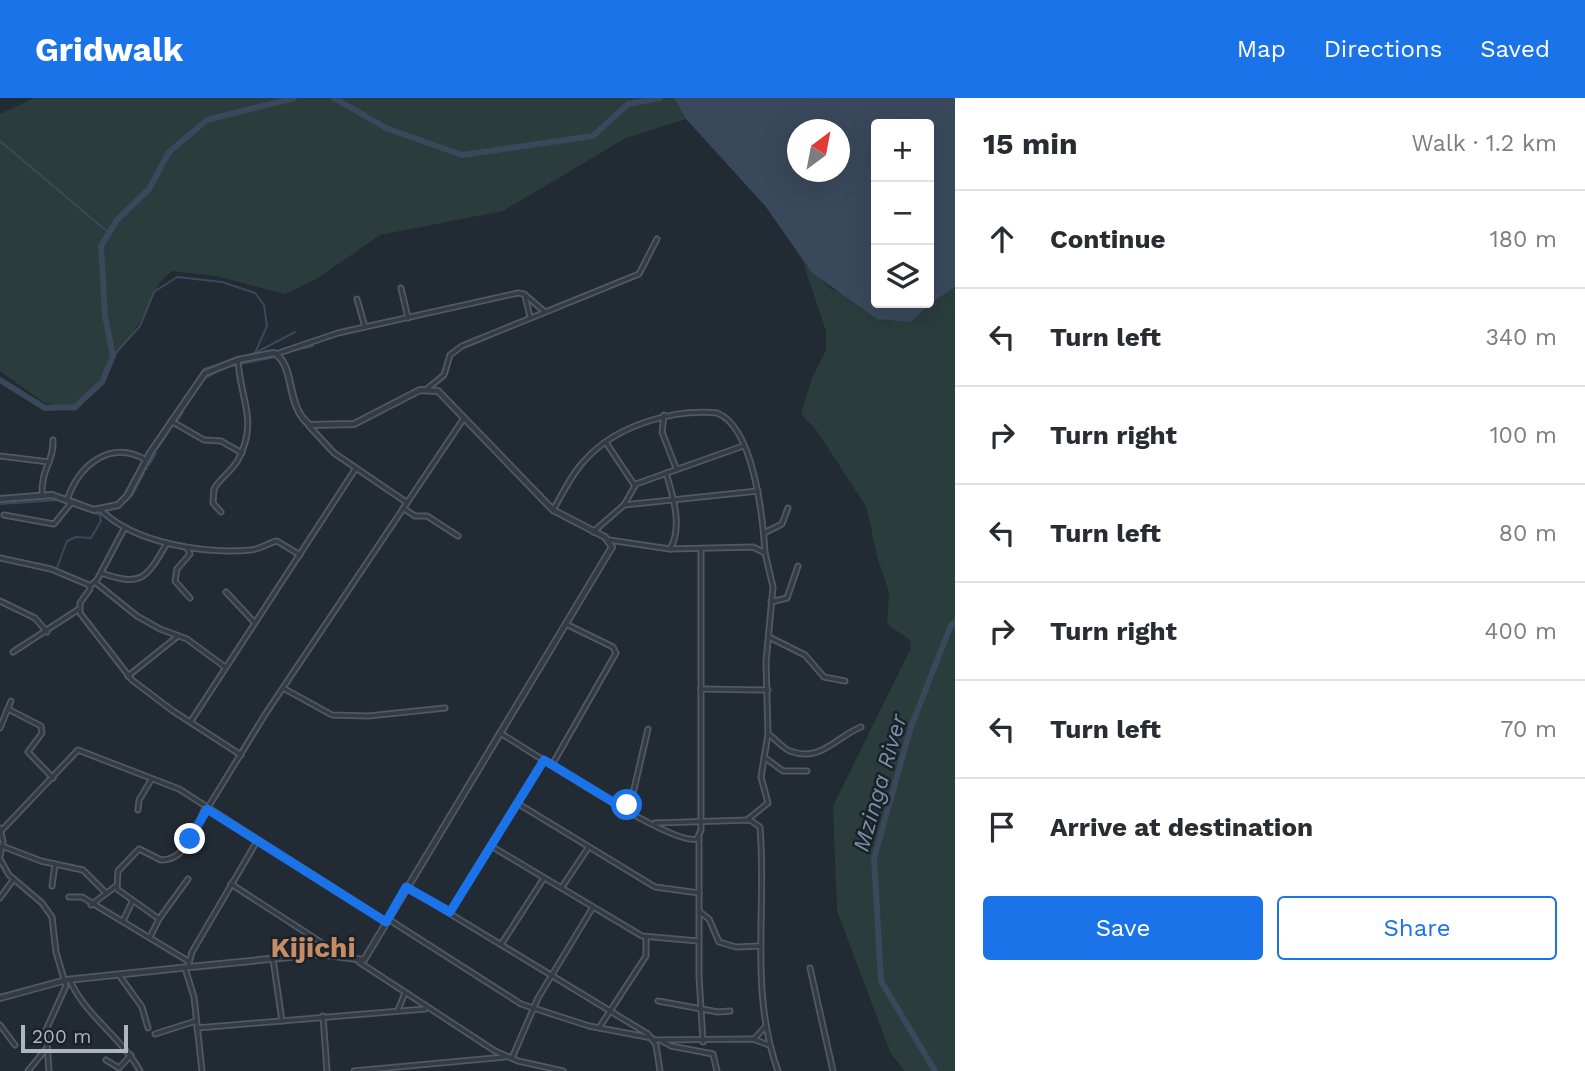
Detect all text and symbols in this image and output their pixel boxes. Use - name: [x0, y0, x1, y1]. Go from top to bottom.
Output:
- text: Gridwalk: [35, 30, 183, 69]
- text: Map: [1237, 35, 1286, 63]
- text: Directions: [1324, 35, 1442, 63]
- text: Saved: [1480, 35, 1550, 63]
- north arrow: [787, 119, 850, 182]
- map controls: [871, 119, 934, 308]
- button: +: [871, 119, 934, 182]
- text: 15 min: [983, 126, 1078, 161]
- text: Walk · 1.2 km: [1412, 130, 1557, 157]
- button: −: [871, 182, 934, 245]
- icon: ahead: [983, 220, 1021, 258]
- text: Continue: [1050, 224, 1166, 254]
- text: 180 m: [1490, 226, 1557, 253]
- button: layers: [871, 245, 934, 308]
- icon: left: [983, 318, 1021, 356]
- text: Turn left: [1050, 322, 1161, 352]
- text: 340 m: [1485, 324, 1557, 351]
- icon: right: [983, 416, 1021, 454]
- text: Turn right: [1050, 420, 1177, 450]
- text: 100 m: [1490, 422, 1557, 449]
- icon: left: [983, 514, 1021, 552]
- text: Turn left: [1050, 518, 1161, 548]
- text: 80 m: [1499, 520, 1557, 547]
- icon: right: [983, 612, 1021, 650]
- text: Turn right: [1050, 616, 1177, 646]
- text: 400 m: [1485, 618, 1557, 645]
- water label: Mzinga River: [848, 710, 913, 855]
- icon: left: [983, 710, 1021, 748]
- text: Turn left: [1050, 714, 1161, 744]
- text: 70 m: [1500, 716, 1557, 743]
- route start: [611, 789, 642, 820]
- icon: arrive: [983, 808, 1021, 846]
- text: Arrive at destination: [1050, 812, 1313, 842]
- route end: [174, 823, 205, 854]
- button: Save: [983, 896, 1263, 960]
- button: Share: [1277, 896, 1557, 960]
- district label: Kijichi: [270, 931, 356, 964]
- scale bar: [21, 1022, 128, 1054]
- text: 200 m: [32, 1025, 91, 1048]

